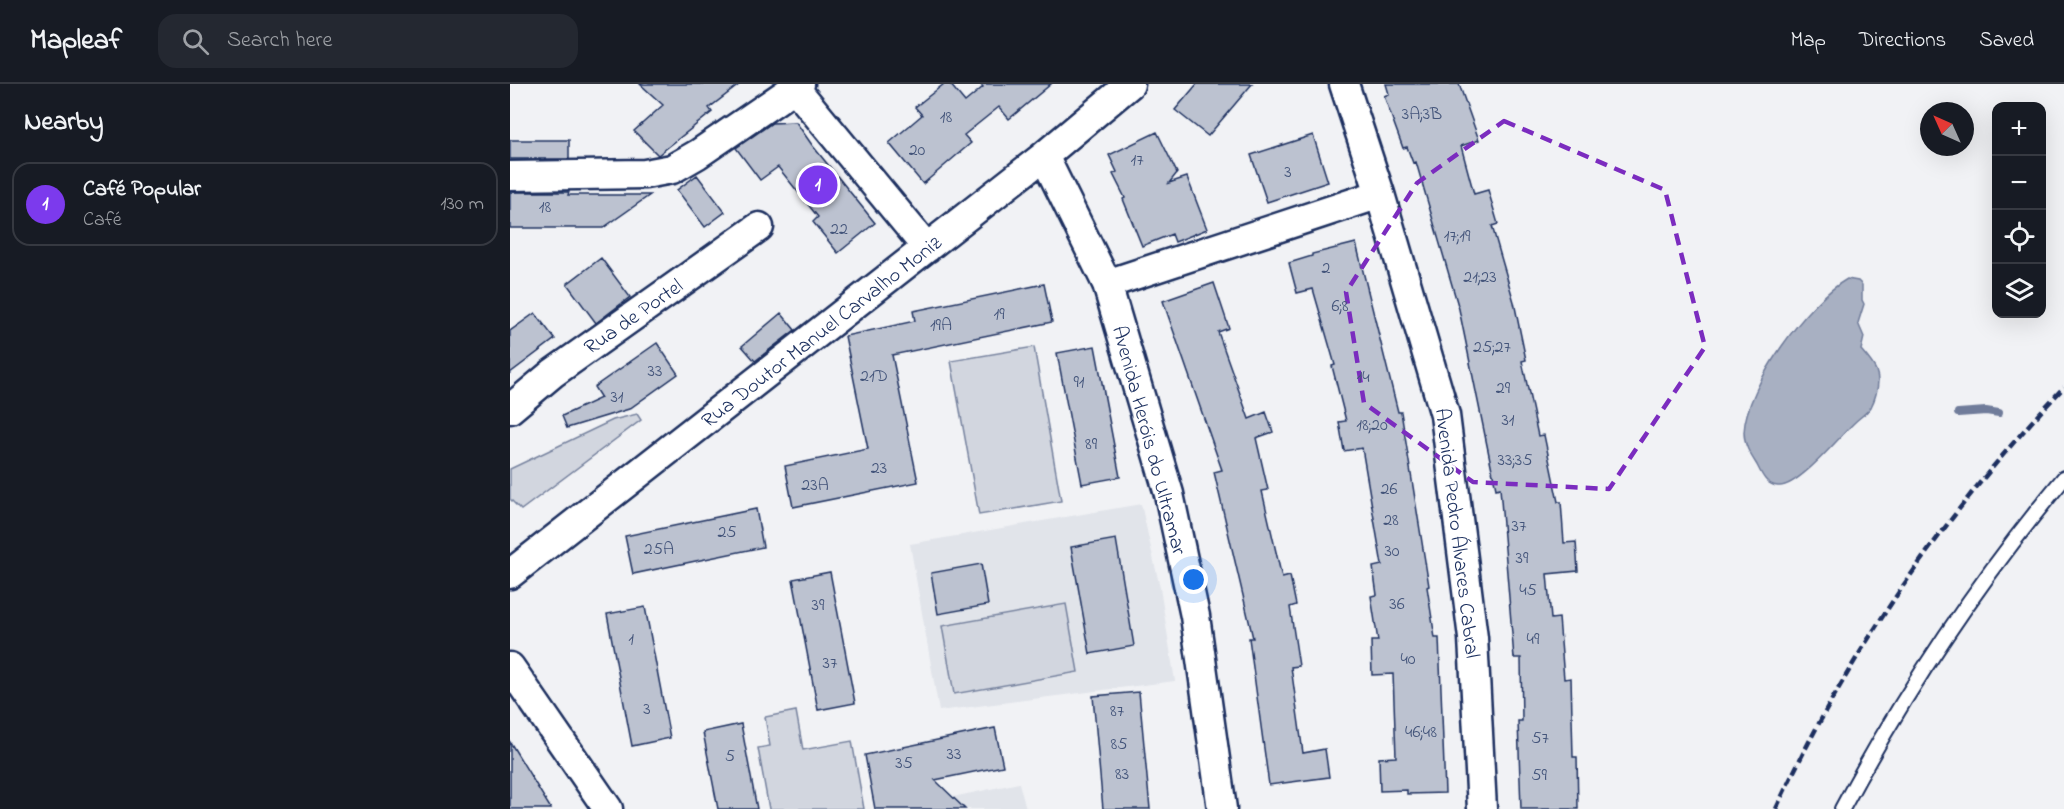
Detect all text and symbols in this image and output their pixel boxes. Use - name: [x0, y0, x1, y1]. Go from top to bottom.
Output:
- search box: [158, 14, 578, 68]
- text: Mapleaf: [30, 21, 122, 62]
- icon: search: [179, 25, 212, 58]
- text: Search here: [227, 25, 332, 57]
- text: Map: [1790, 26, 1826, 56]
- text: Directions: [1859, 26, 1946, 56]
- text: Saved: [1979, 26, 2034, 56]
- house number: 3A;3B: [1402, 102, 1442, 128]
- north arrow: [1920, 102, 1974, 156]
- map controls: [1992, 102, 2046, 318]
- button: +: [1992, 102, 2046, 156]
- text: Nearby: [24, 104, 103, 142]
- house number: 18: [940, 105, 952, 131]
- house number: 20: [909, 138, 926, 164]
- house number: 17: [1130, 148, 1144, 174]
- button: −: [1992, 156, 2046, 210]
- house number: 3: [1284, 160, 1292, 186]
- pin: 1: [798, 162, 838, 208]
- text: Café Popular: [83, 174, 201, 206]
- text: 1: [42, 190, 49, 219]
- text: 130 m: [440, 190, 484, 219]
- house number: 18: [539, 195, 551, 221]
- text: Café: [83, 206, 122, 235]
- button: locate: [1992, 210, 2046, 264]
- house number: 22: [830, 217, 848, 243]
- house number: 17;19: [1444, 224, 1471, 250]
- street label: Rua Doutor Manuel Carvalho Moniz: [696, 229, 949, 436]
- house number: 2: [1322, 256, 1331, 282]
- button: layers: [1992, 264, 2046, 318]
- house number: 21;23: [1463, 265, 1497, 291]
- street label: Rua de Portel: [578, 272, 690, 363]
- house number: 6;8: [1331, 294, 1349, 320]
- house number: 19: [993, 302, 1005, 328]
- house number: 19A: [930, 313, 952, 339]
- street label: Avenida Heróis do Ultramar: [1103, 323, 1193, 559]
- house number: 25;27: [1473, 335, 1512, 361]
- house number: 33: [648, 359, 662, 385]
- house number: 21D: [860, 364, 888, 390]
- house number: 14: [1356, 365, 1370, 391]
- house number: 91: [1073, 370, 1085, 396]
- house number: 29: [1496, 376, 1511, 402]
- house number: 31: [610, 385, 624, 411]
- street label: Avenida Pedro Álvares Cabral: [1426, 406, 1487, 660]
- house number: 31: [1501, 408, 1515, 434]
- house number: 18;20: [1356, 413, 1388, 439]
- house number: 89: [1085, 432, 1098, 458]
- house number: 33;35: [1498, 448, 1532, 474]
- house number: 23: [871, 456, 887, 482]
- house number: 23A: [801, 473, 829, 499]
- house number: 26: [1381, 477, 1398, 503]
- house number: 28: [1383, 508, 1399, 534]
- house number: 37: [1512, 514, 1527, 540]
- house number: 25: [717, 520, 737, 546]
- house number: 25A: [644, 537, 674, 563]
- house number: 30: [1384, 539, 1400, 565]
- house number: 39: [1516, 546, 1529, 572]
- your location: [1179, 565, 1208, 594]
- house number: 45: [1519, 578, 1537, 604]
- house number: 36: [1389, 592, 1405, 618]
- house number: 39: [812, 593, 825, 619]
- house number: 1: [628, 627, 634, 653]
- house number: 49: [1527, 627, 1540, 653]
- house number: 40: [1400, 647, 1416, 673]
- house number: 37: [823, 651, 838, 677]
- house number: 3: [643, 697, 651, 723]
- house number: 87: [1110, 699, 1125, 725]
- house number: 46;48: [1405, 720, 1437, 746]
- house number: 57: [1531, 726, 1549, 752]
- house number: 85: [1110, 732, 1128, 758]
- house number: 33: [947, 742, 961, 768]
- house number: 5: [725, 744, 735, 770]
- house number: 35: [895, 751, 913, 777]
- house number: 83: [1115, 762, 1129, 788]
- house number: 59: [1531, 763, 1547, 789]

